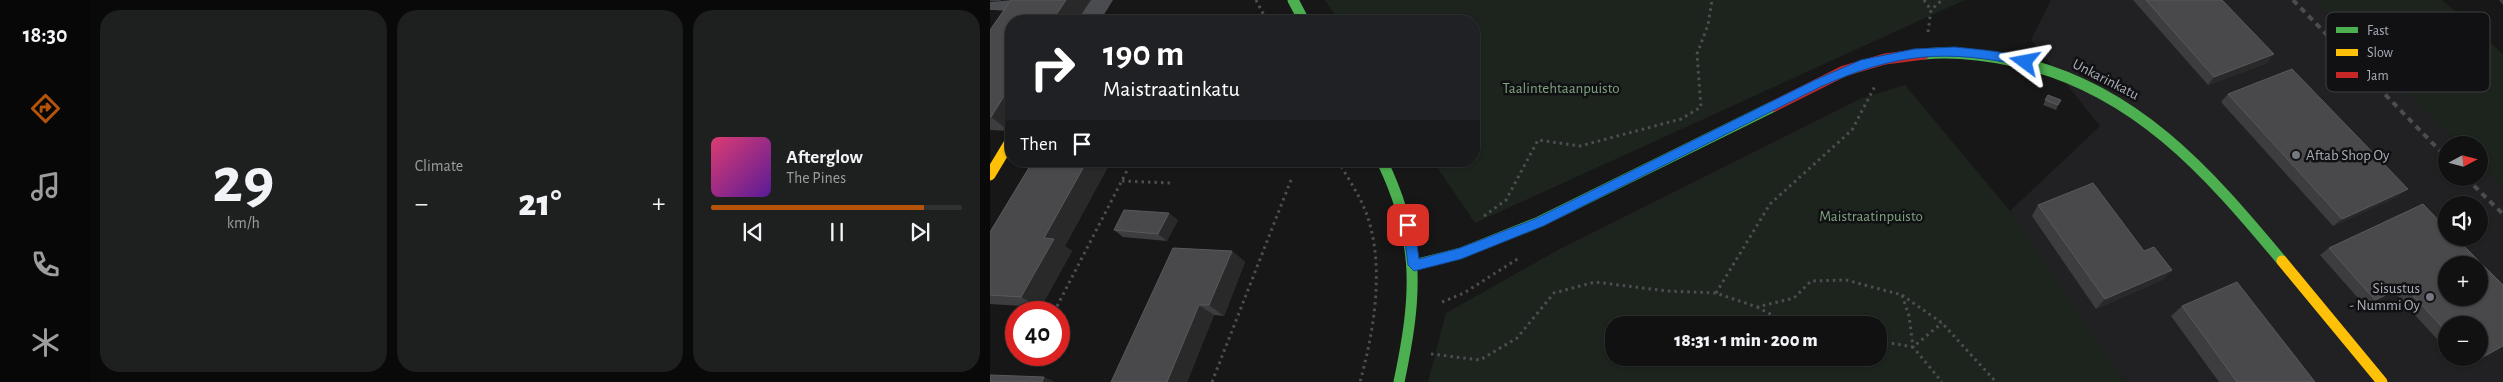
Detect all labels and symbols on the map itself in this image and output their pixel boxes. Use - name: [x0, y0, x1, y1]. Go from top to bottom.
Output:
- legend: [2326, 12, 2490, 92]
- text: Fast: [2367, 24, 2389, 38]
- position arrow: [1998, 35, 2050, 87]
- text: Slow: [2367, 46, 2394, 60]
- street label: Unkarinkatu: [2070, 56, 2142, 103]
- text: Jam: [2367, 69, 2389, 83]
- park label: Taalintehtaanpuisto: [1502, 81, 1620, 96]
- north arrow: [2438, 136, 2488, 186]
- place label: Aftab Shop Oy: [2306, 148, 2390, 163]
- marker: Aftab Shop Oy: [2290, 149, 2302, 161]
- pin: [1387, 204, 1429, 246]
- park label: Maistraatinpuisto: [1819, 209, 1923, 224]
- place label: Sisustus - Nummi Oy: [2349, 281, 2421, 313]
- marker: Sisustus - Nummi Oy: [2424, 291, 2436, 303]
- speed limit sign: 40: [1005, 301, 1070, 366]

